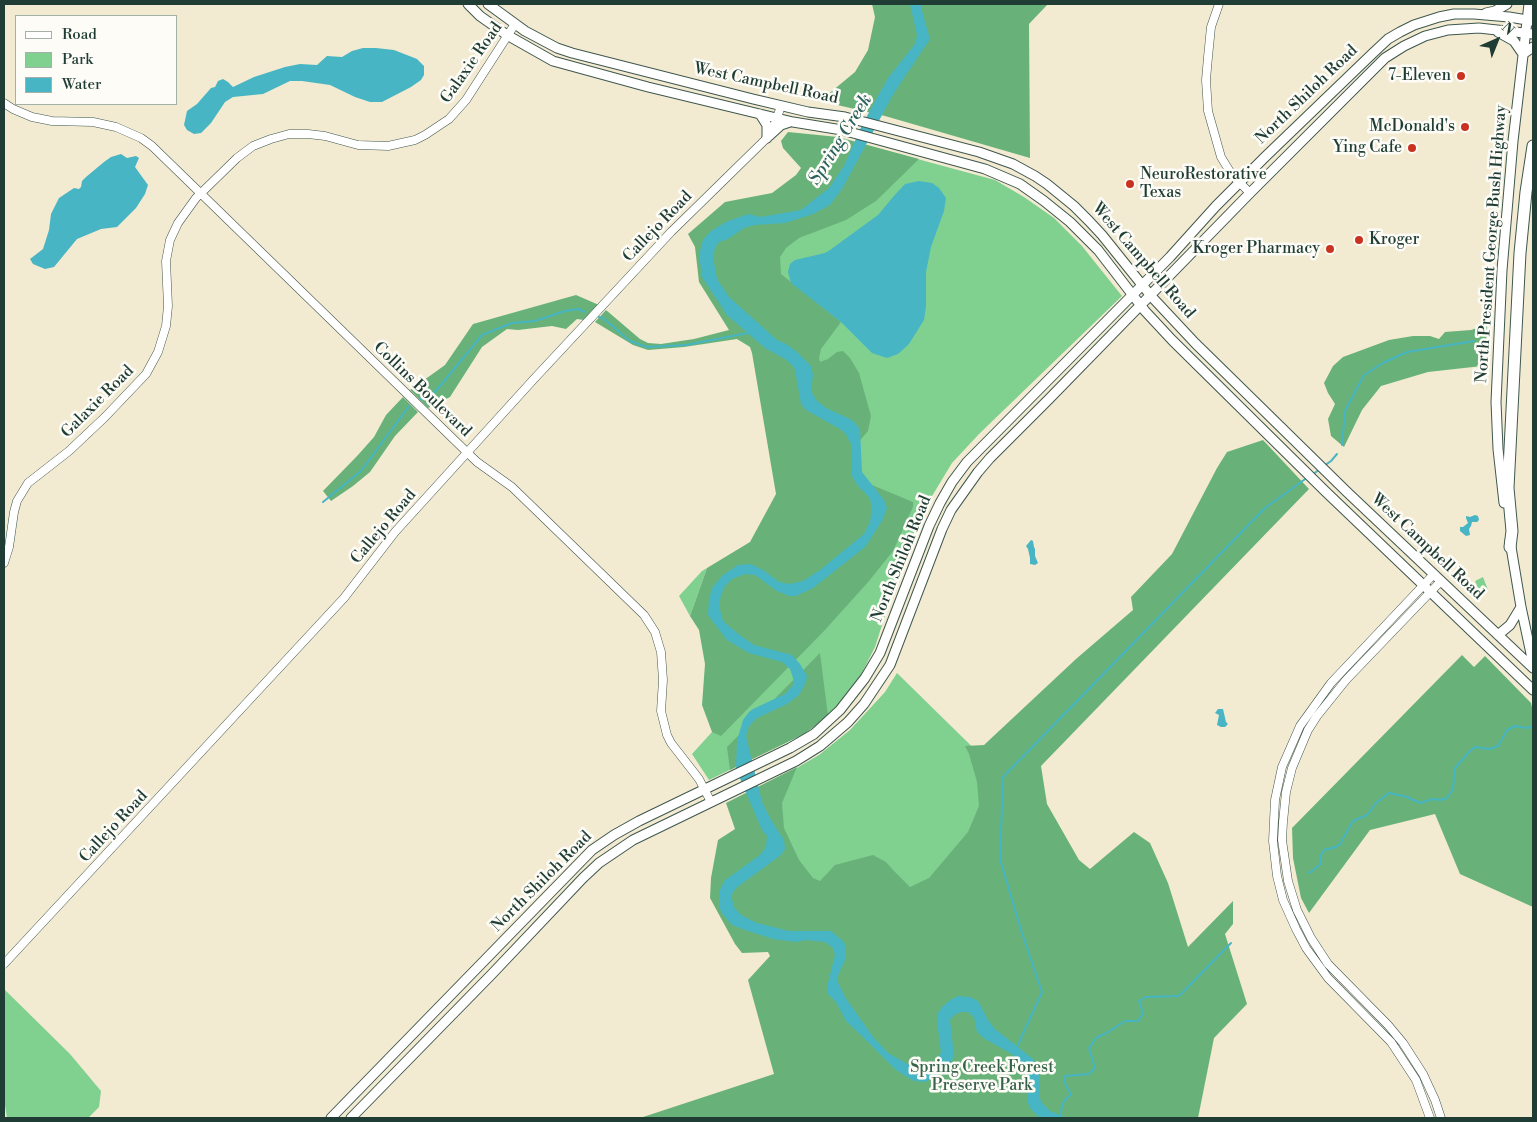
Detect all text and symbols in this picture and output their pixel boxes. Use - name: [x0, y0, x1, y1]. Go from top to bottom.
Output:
- legend: [15, 15, 178, 105]
- north arrow: [1472, 15, 1522, 65]
- street label: Galaxie Road: [437, 19, 507, 107]
- text: N: [1497, 19, 1518, 40]
- text: Road: [62, 25, 97, 44]
- street label: North Shiloh Road: [1252, 41, 1362, 149]
- text: Park: [62, 50, 93, 69]
- street label: West Campbell Road: [692, 59, 840, 109]
- place label: 7-Eleven: [1388, 66, 1451, 86]
- marker: 7-Eleven: [1455, 70, 1467, 82]
- text: Water: [62, 75, 101, 94]
- water label: Spring Creek: [804, 91, 878, 189]
- street label: North President George Bush Highway: [1473, 104, 1511, 384]
- place label: McDonald's: [1369, 117, 1455, 137]
- marker: McDonald's: [1459, 121, 1471, 133]
- place label: Ying Cafe: [1333, 138, 1402, 158]
- marker: Ying Cafe: [1406, 142, 1418, 154]
- place label: NeuroRestorative Texas: [1140, 165, 1267, 203]
- marker: NeuroRestorative Texas: [1124, 178, 1136, 190]
- street label: Callejo Road: [619, 187, 697, 267]
- street label: West Campbell Road: [1088, 199, 1198, 323]
- place label: Kroger: [1369, 230, 1419, 250]
- marker: Kroger: [1353, 234, 1365, 246]
- place label: Kroger Pharmacy: [1192, 239, 1320, 259]
- marker: Kroger Pharmacy: [1324, 243, 1336, 255]
- street label: Collins Boulevard: [369, 338, 475, 442]
- street label: Galaxie Road: [58, 362, 138, 442]
- street label: Callejo Road: [347, 486, 421, 568]
- street label: West Campbell Road: [1367, 490, 1487, 604]
- street label: North Shiloh Road: [868, 493, 936, 625]
- street label: Callejo Road: [76, 787, 152, 867]
- street label: North Shiloh Road: [488, 828, 596, 936]
- park label: Spring Creek Forest Preserve Park: [910, 1058, 1054, 1096]

